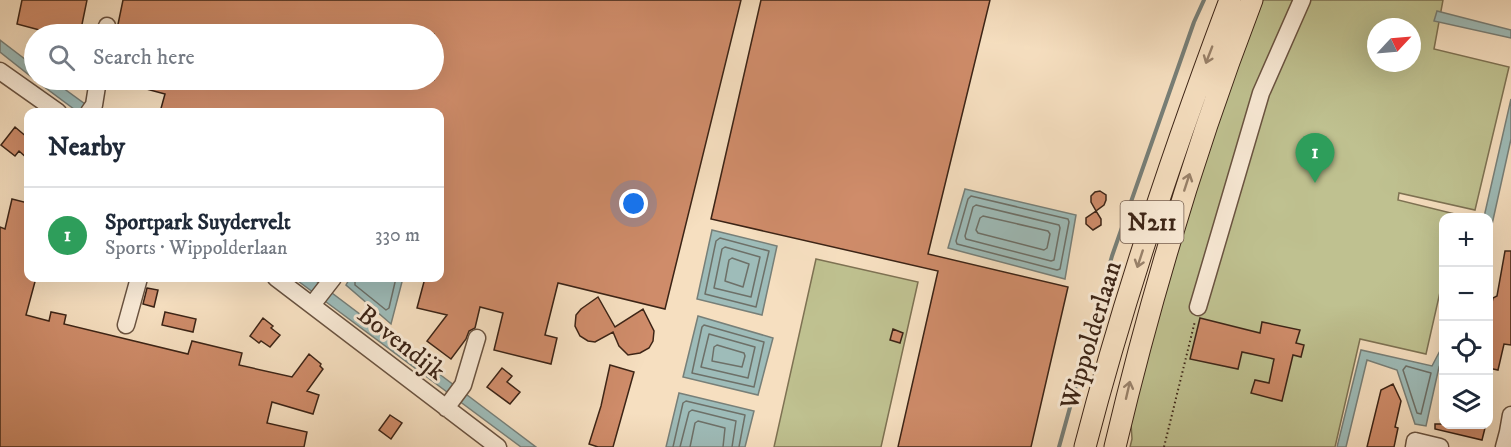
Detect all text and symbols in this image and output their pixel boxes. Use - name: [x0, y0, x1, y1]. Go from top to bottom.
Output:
- north arrow: [1367, 18, 1421, 72]
- search box: [24, 24, 444, 90]
- icon: search: [45, 41, 78, 74]
- text: Search here: [93, 44, 195, 71]
- one-way arrow: [1203, 45, 1214, 64]
- text: Nearby: [48, 131, 125, 164]
- pin: 1: [1296, 134, 1334, 183]
- one-way arrow: [1182, 173, 1193, 192]
- your location: [619, 189, 648, 218]
- road number: N211: [1120, 201, 1184, 243]
- text: Sportpark Suydervelt: [105, 209, 291, 236]
- map controls: [1439, 213, 1493, 429]
- button: +: [1439, 213, 1493, 267]
- text: 1: [64, 223, 71, 248]
- text: 330 m: [375, 223, 420, 248]
- text: Sports · Wippolderlaan: [105, 236, 287, 261]
- one-way arrow: [1134, 249, 1145, 268]
- street label: Wippolderlaan: [1053, 257, 1130, 415]
- button: −: [1439, 267, 1493, 321]
- street label: Bovendijk: [350, 298, 452, 388]
- button: locate: [1439, 321, 1493, 375]
- button: layers: [1439, 375, 1493, 429]
- one-way arrow: [1123, 381, 1135, 400]

